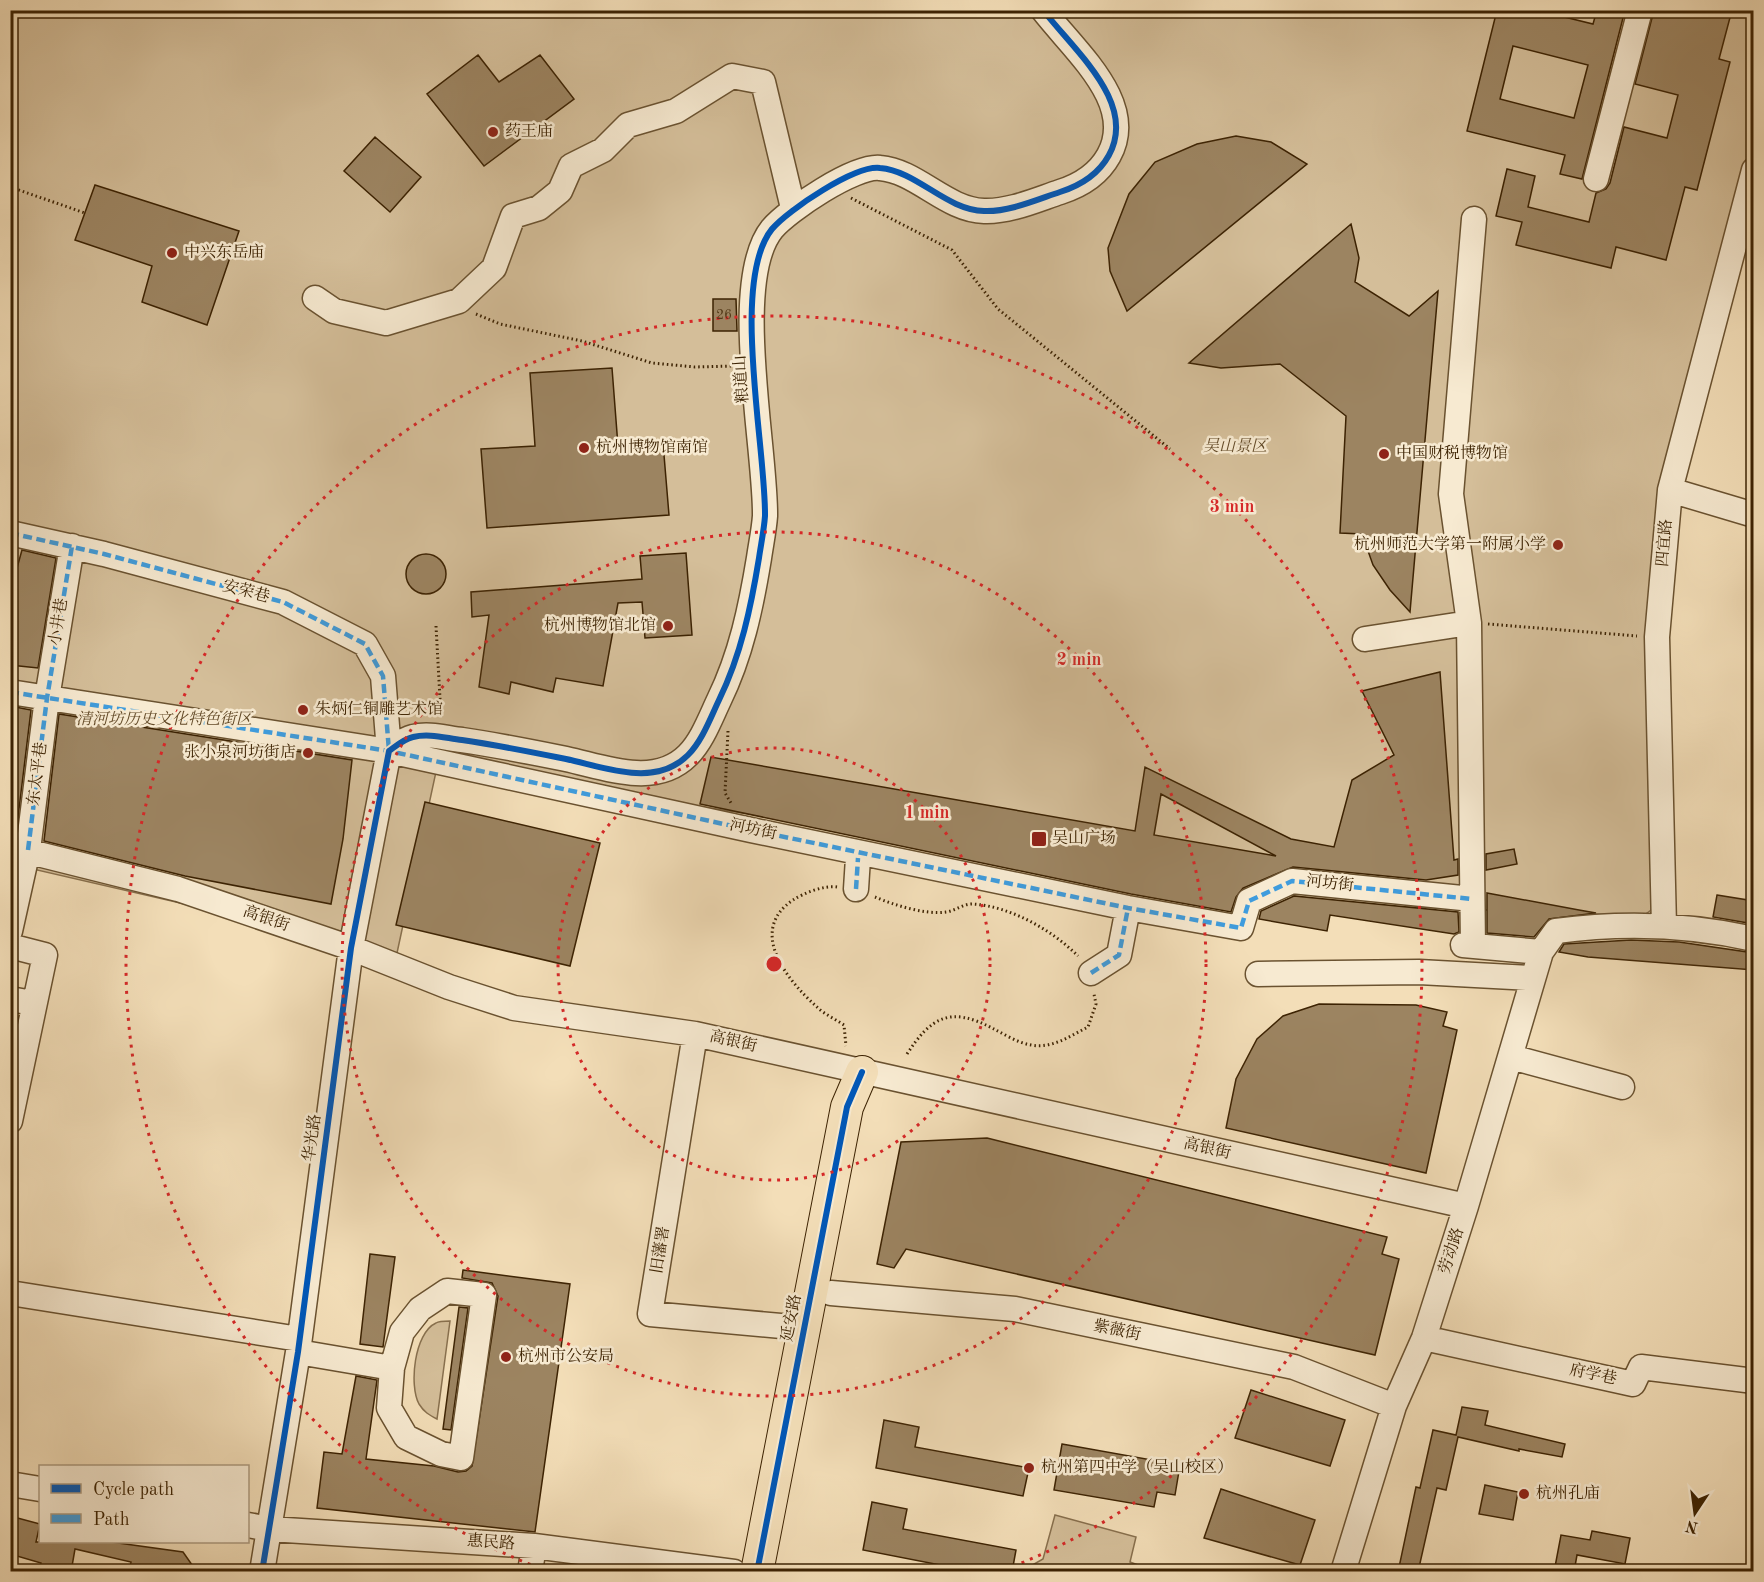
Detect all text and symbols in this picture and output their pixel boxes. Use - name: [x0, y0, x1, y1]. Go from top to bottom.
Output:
- place label: 药王庙: [505, 122, 553, 140]
- marker: 药王庙: [486, 125, 500, 139]
- place label: 中兴东岳庙: [184, 243, 264, 261]
- marker: 中兴东岳庙: [165, 246, 179, 260]
- house number: 26: [716, 308, 732, 322]
- street label: 粮道山: [730, 354, 752, 404]
- park label: 吴山景区: [1203, 437, 1269, 455]
- place label: 杭州博物馆南馆: [596, 438, 708, 456]
- marker: 杭州博物馆南馆: [577, 441, 591, 455]
- place label: 中国财税博物馆: [1396, 444, 1508, 462]
- marker: 中国财税博物馆: [1377, 447, 1391, 461]
- text: 3 min: [1209, 498, 1255, 516]
- street label: 四宜路: [1653, 518, 1675, 568]
- place label: 杭州师范大学第一附属小学: [1354, 535, 1546, 553]
- marker: 杭州师范大学第一附属小学: [1551, 538, 1565, 552]
- street label: 安荣巷: [221, 576, 272, 606]
- street label: 小井巷: [45, 597, 71, 647]
- place label: 杭州博物馆北馆: [544, 616, 656, 634]
- marker: 杭州博物馆北馆: [661, 619, 675, 633]
- text: 2 min: [1056, 651, 1102, 669]
- place label: 朱炳仁铜雕艺术馆: [315, 700, 443, 718]
- marker: 朱炳仁铜雕艺术馆: [296, 703, 310, 717]
- park label: 清河坊历史文化特色街区: [76, 710, 254, 728]
- street label: 东太平巷: [24, 741, 50, 807]
- place label: 张小泉河坊街店: [184, 743, 296, 761]
- marker: 张小泉河坊街店: [301, 746, 315, 760]
- text: 1 min: [904, 804, 950, 822]
- street label: 河坊街: [728, 815, 779, 843]
- place label: 吴山广场: [1052, 829, 1116, 847]
- marker: 吴山广场: [1030, 830, 1048, 848]
- street label: 河坊街: [1305, 872, 1355, 894]
- street label: 高银街: [241, 902, 292, 934]
- centre of rings: [764, 954, 784, 974]
- street label: 高银街: [708, 1027, 759, 1055]
- street label: 华光路: [300, 1113, 324, 1163]
- street label: 高银街: [1182, 1134, 1233, 1162]
- street label: 旧藩署: [647, 1225, 673, 1275]
- street label: 劳动路: [1435, 1225, 1467, 1276]
- street label: 延安路: [778, 1293, 804, 1343]
- street label: 紫薇街: [1092, 1316, 1143, 1344]
- place label: 杭州市公安局: [518, 1347, 614, 1365]
- marker: 杭州市公安局: [499, 1350, 513, 1364]
- street label: 府学巷: [1568, 1360, 1619, 1388]
- place label: 杭州第四中学（吴山校区）: [1041, 1458, 1233, 1476]
- marker: 杭州第四中学（吴山校区）: [1022, 1461, 1036, 1475]
- legend: [39, 1465, 249, 1543]
- text: Cycle path: [93, 1481, 174, 1499]
- north arrow: [1665, 1483, 1725, 1543]
- place label: 杭州孔庙: [1536, 1484, 1600, 1502]
- marker: 杭州孔庙: [1517, 1487, 1531, 1501]
- text: Path: [93, 1511, 130, 1529]
- text: N: [1684, 1516, 1700, 1535]
- street label: 惠民路: [466, 1531, 516, 1553]

